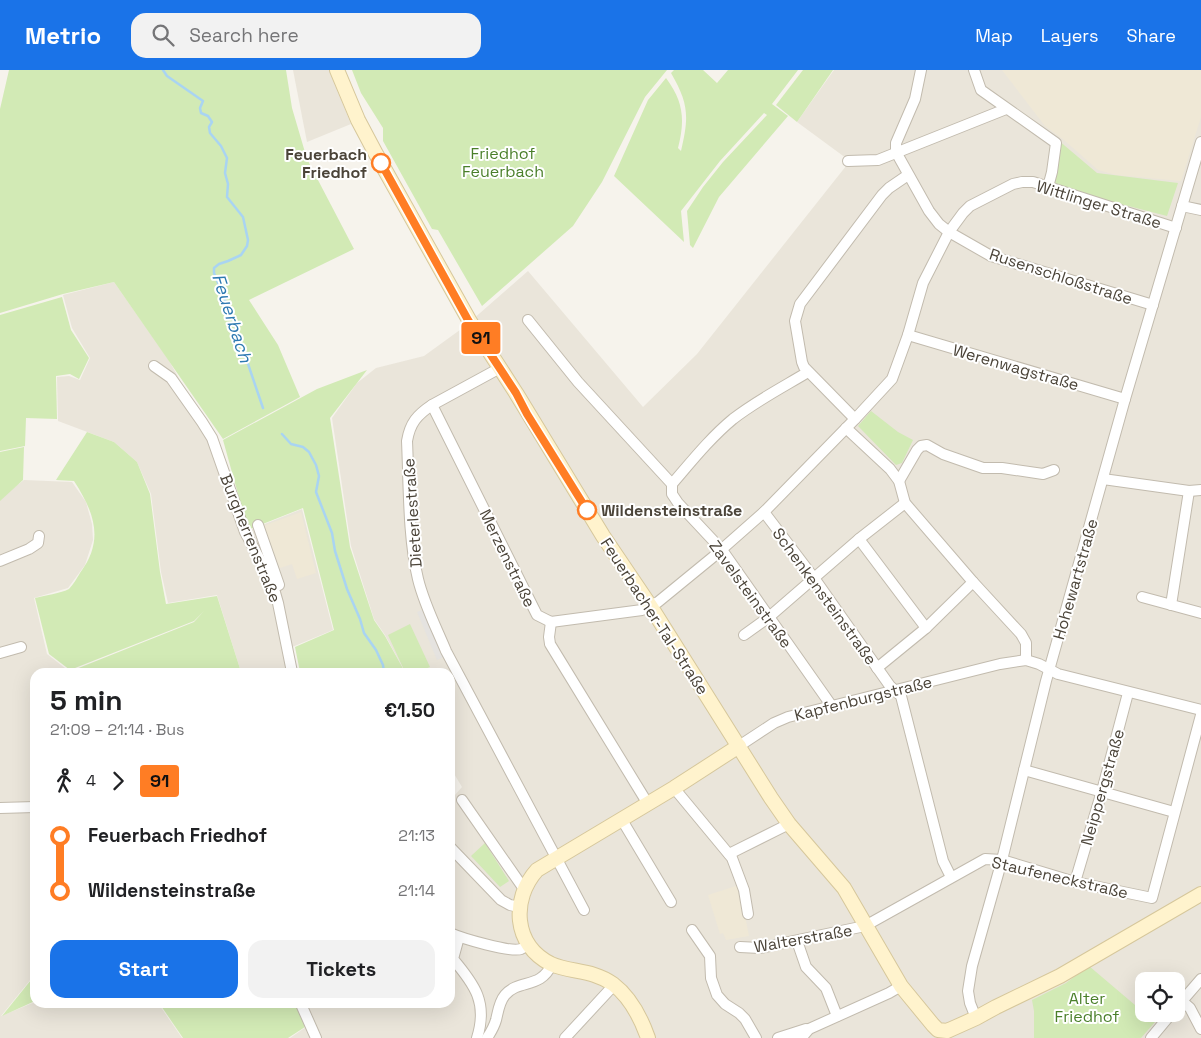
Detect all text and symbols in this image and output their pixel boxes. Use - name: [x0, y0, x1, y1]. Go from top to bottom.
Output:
- search box: [131, 13, 481, 58]
- text: Metrio: [25, 20, 101, 51]
- icon: search: [149, 21, 177, 49]
- text: Search here: [189, 23, 299, 48]
- text: Map: [975, 24, 1013, 47]
- text: Layers: [1041, 24, 1098, 47]
- text: Share: [1126, 24, 1176, 47]
- park label: Friedhof Feuerbach: [462, 143, 544, 182]
- place label: Feuerbach Friedhof: [285, 144, 367, 183]
- marker: Feuerbach Friedhof: [371, 153, 391, 173]
- street label: Wittlinger Straße: [1034, 175, 1164, 233]
- street label: Rusenschloßstraße: [987, 243, 1135, 310]
- water label: Feuerbach: [207, 270, 258, 366]
- line badge: 91: [458, 322, 504, 354]
- text: 91: [471, 326, 491, 349]
- street label: Werenwagstraße: [950, 339, 1081, 396]
- street label: Dieterlestraße: [398, 457, 427, 568]
- street label: Burgherrenstraße: [215, 471, 286, 606]
- marker: Wildensteinstraße: [577, 500, 597, 520]
- place label: Wildensteinstraße: [601, 500, 742, 521]
- street label: Merzenstraße: [475, 506, 540, 611]
- street label: Hohewartstraße: [1048, 516, 1103, 642]
- street label: Schenkensteinstraße: [768, 524, 881, 669]
- street label: Feuerbacher-Tal-Straße: [596, 534, 713, 699]
- street label: Zavelsteinstraße: [704, 536, 797, 652]
- street label: Kapfenburgstraße: [792, 671, 934, 726]
- text: 5 min: [50, 682, 123, 718]
- text: €1.50: [384, 698, 435, 723]
- text: 21:09 – 21:14 · Bus: [50, 719, 185, 740]
- street label: Neippergstraße: [1076, 726, 1129, 848]
- icon: walk: [50, 767, 78, 795]
- icon: forward: [104, 767, 132, 795]
- text: 91: [150, 769, 169, 792]
- text: 4: [86, 770, 96, 791]
- text: Feuerbach Friedhof: [88, 823, 267, 848]
- text: 21:13: [398, 825, 435, 846]
- street label: Staufeneckstraße: [990, 852, 1130, 903]
- text: Wildensteinstraße: [88, 878, 256, 903]
- text: 21:14: [398, 880, 435, 901]
- street label: Walterstraße: [752, 920, 854, 957]
- button: Start: [50, 940, 238, 998]
- button: Tickets: [248, 940, 435, 998]
- map controls: [1135, 972, 1185, 1022]
- button: locate: [1135, 972, 1185, 1022]
- park label: Alter Friedhof: [1055, 988, 1119, 1027]

